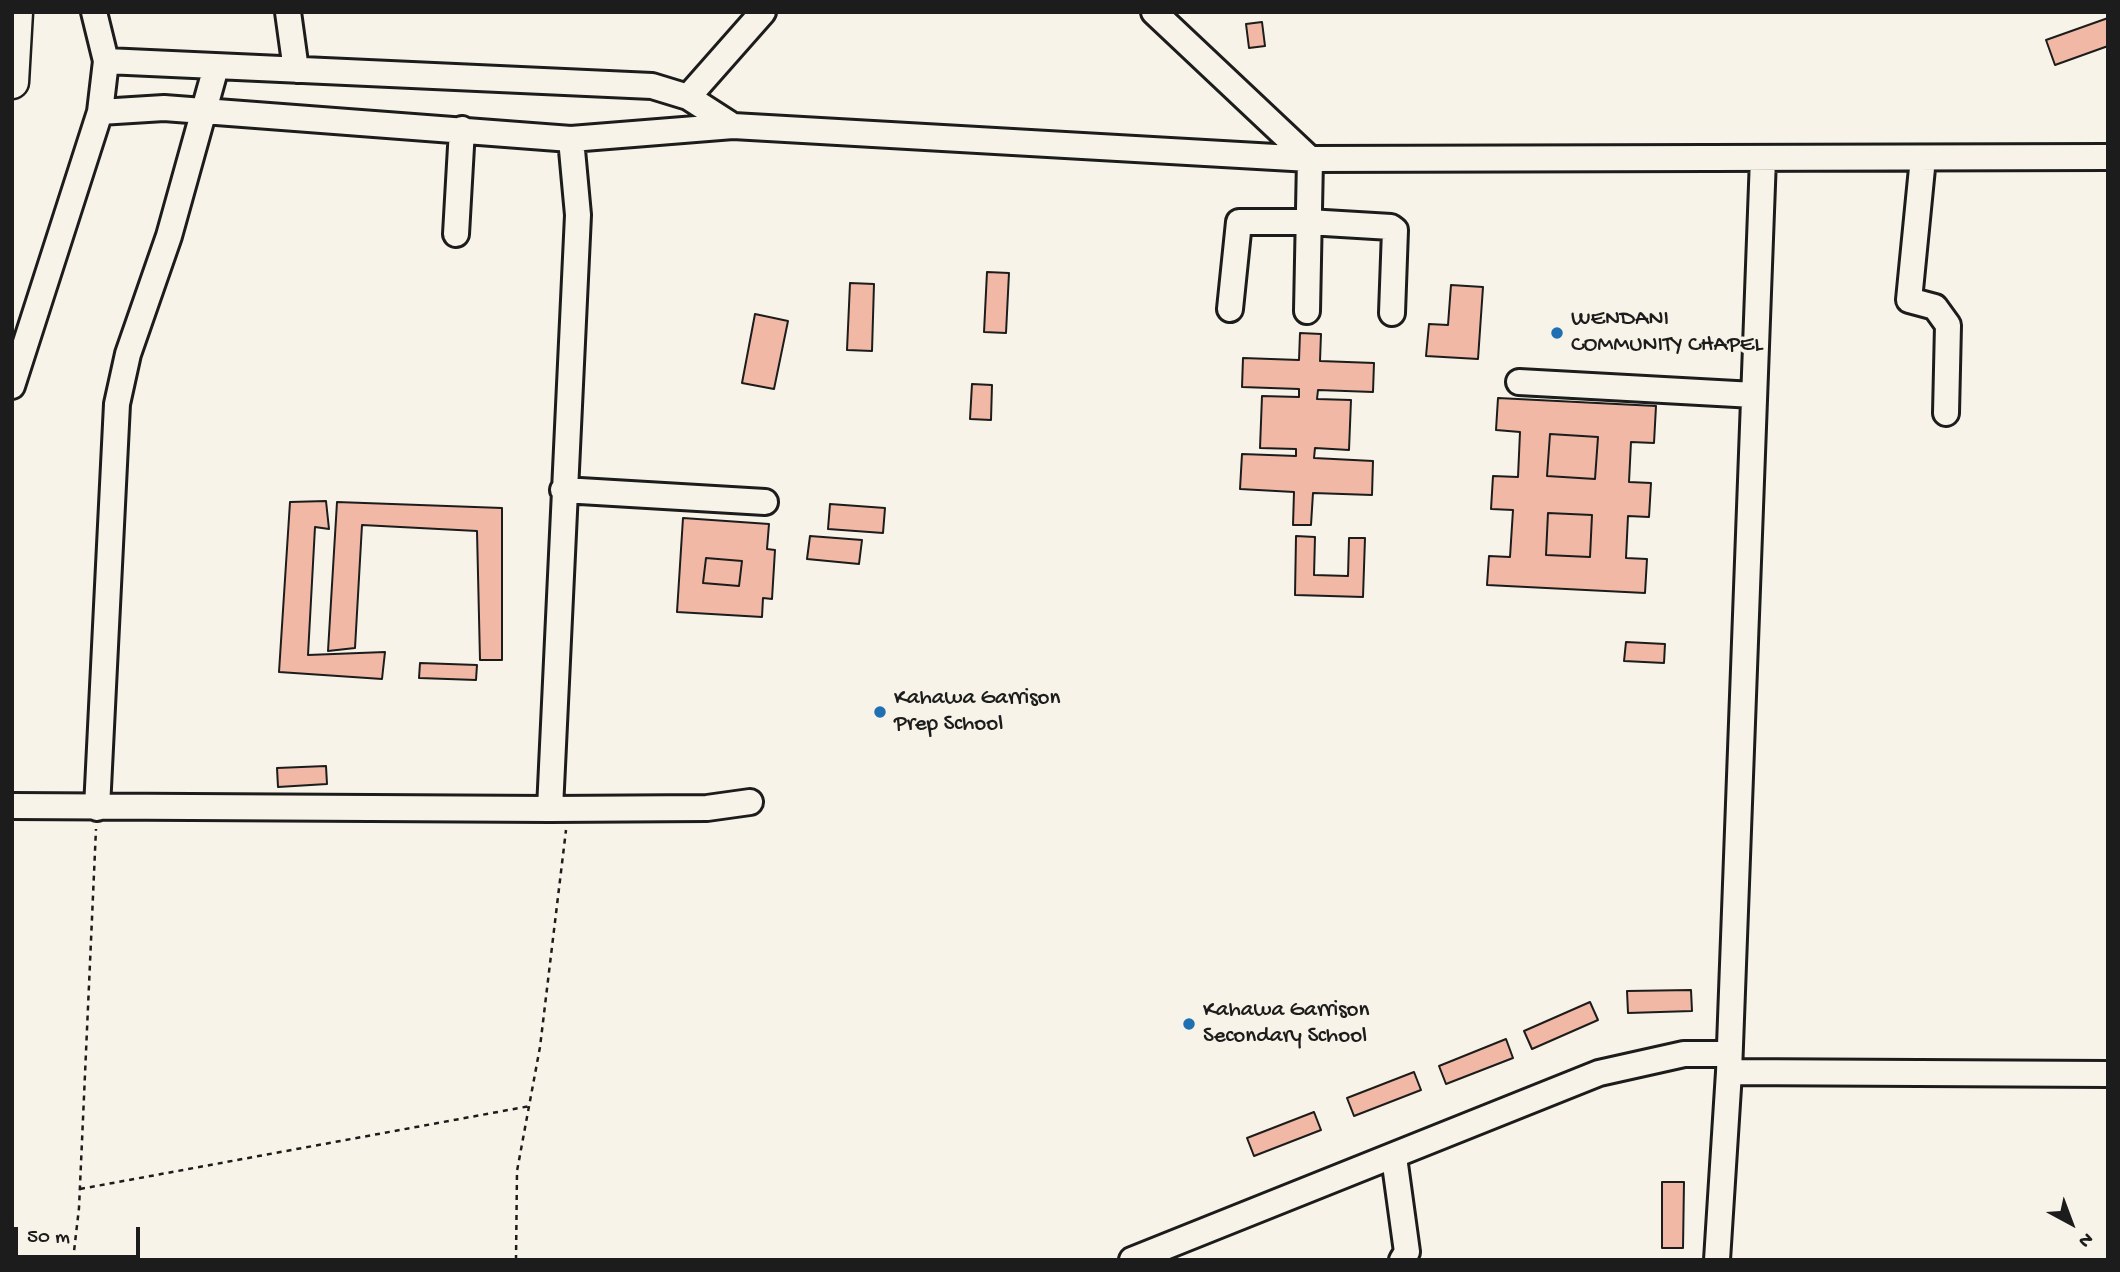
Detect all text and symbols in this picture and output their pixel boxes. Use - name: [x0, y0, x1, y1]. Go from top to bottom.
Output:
- place label: WENDANI COMMUNITY CHAPEL: [1571, 306, 1763, 360]
- marker: WENDANI COMMUNITY CHAPEL: [1549, 325, 1565, 341]
- place label: Kahawa Garrison Prep School: [894, 685, 1060, 739]
- marker: Kahawa Garrison Prep School: [872, 704, 888, 720]
- place label: Kahawa Garrison Secondary School: [1203, 997, 1369, 1051]
- marker: Kahawa Garrison Secondary School: [1181, 1016, 1197, 1032]
- north arrow: [2036, 1188, 2106, 1258]
- scale bar: [18, 1212, 144, 1256]
- text: 50 m: [27, 1226, 70, 1251]
- text: N: [2073, 1226, 2097, 1252]

